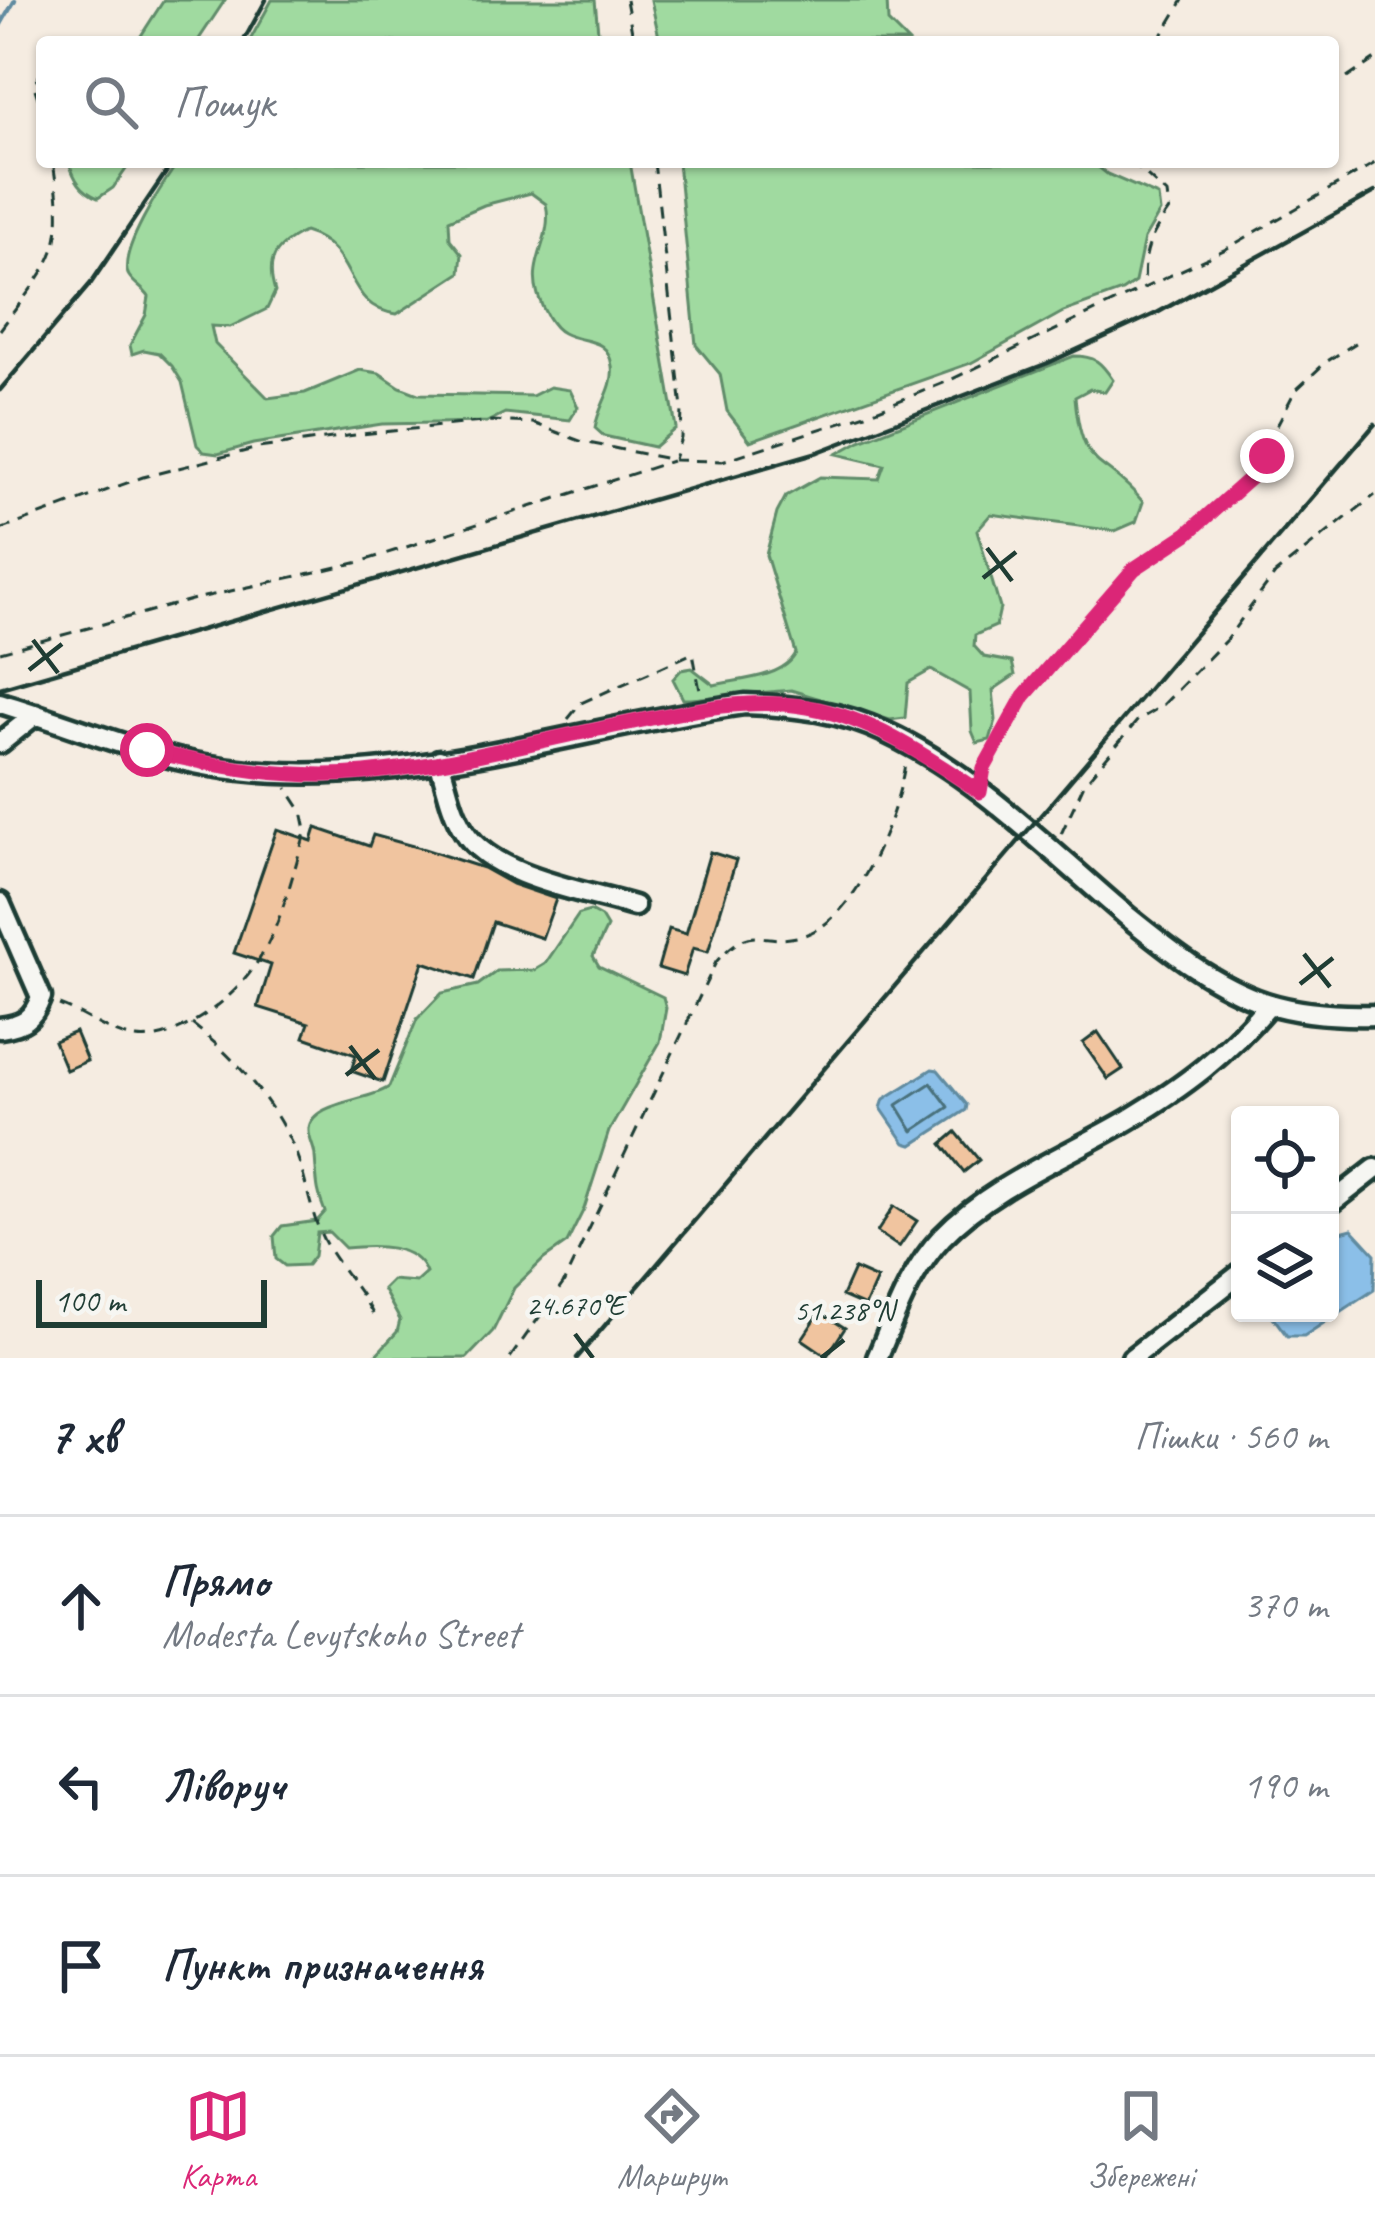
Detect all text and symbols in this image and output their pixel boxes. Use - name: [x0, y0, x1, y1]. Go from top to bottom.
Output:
- search box: [36, 36, 1339, 168]
- icon: search: [78, 69, 144, 135]
- text: Пошук: [174, 74, 274, 131]
- route end: [1240, 429, 1294, 483]
- route start: [120, 723, 174, 777]
- map controls: [1231, 1106, 1339, 1322]
- button: locate: [1231, 1106, 1339, 1214]
- button: layers: [1231, 1214, 1339, 1322]
- scale bar: [36, 1274, 267, 1327]
- text: 100 m: [54, 1280, 125, 1322]
- text: 24.670°E: [526, 1286, 628, 1324]
- text: 51.238°N: [794, 1291, 899, 1329]
- text: 7 хв: [48, 1404, 117, 1468]
- text: Пішки · 560 m: [1134, 1412, 1327, 1461]
- text: Прямо: [162, 1553, 269, 1610]
- icon: ahead: [48, 1573, 114, 1639]
- text: 370 m: [1243, 1581, 1327, 1630]
- text: Modesta Levytskoho Street: [162, 1610, 519, 1659]
- icon: left: [48, 1753, 114, 1819]
- text: Ліворуч: [162, 1757, 284, 1814]
- text: 190 m: [1243, 1761, 1327, 1810]
- icon: arrive: [48, 1933, 114, 1999]
- text: Пункт призначення: [162, 1937, 482, 1994]
- tab: Карта: [181, 2083, 256, 2197]
- tab: Маршрут: [617, 2083, 726, 2197]
- tab: Збережені: [1087, 2083, 1194, 2197]

